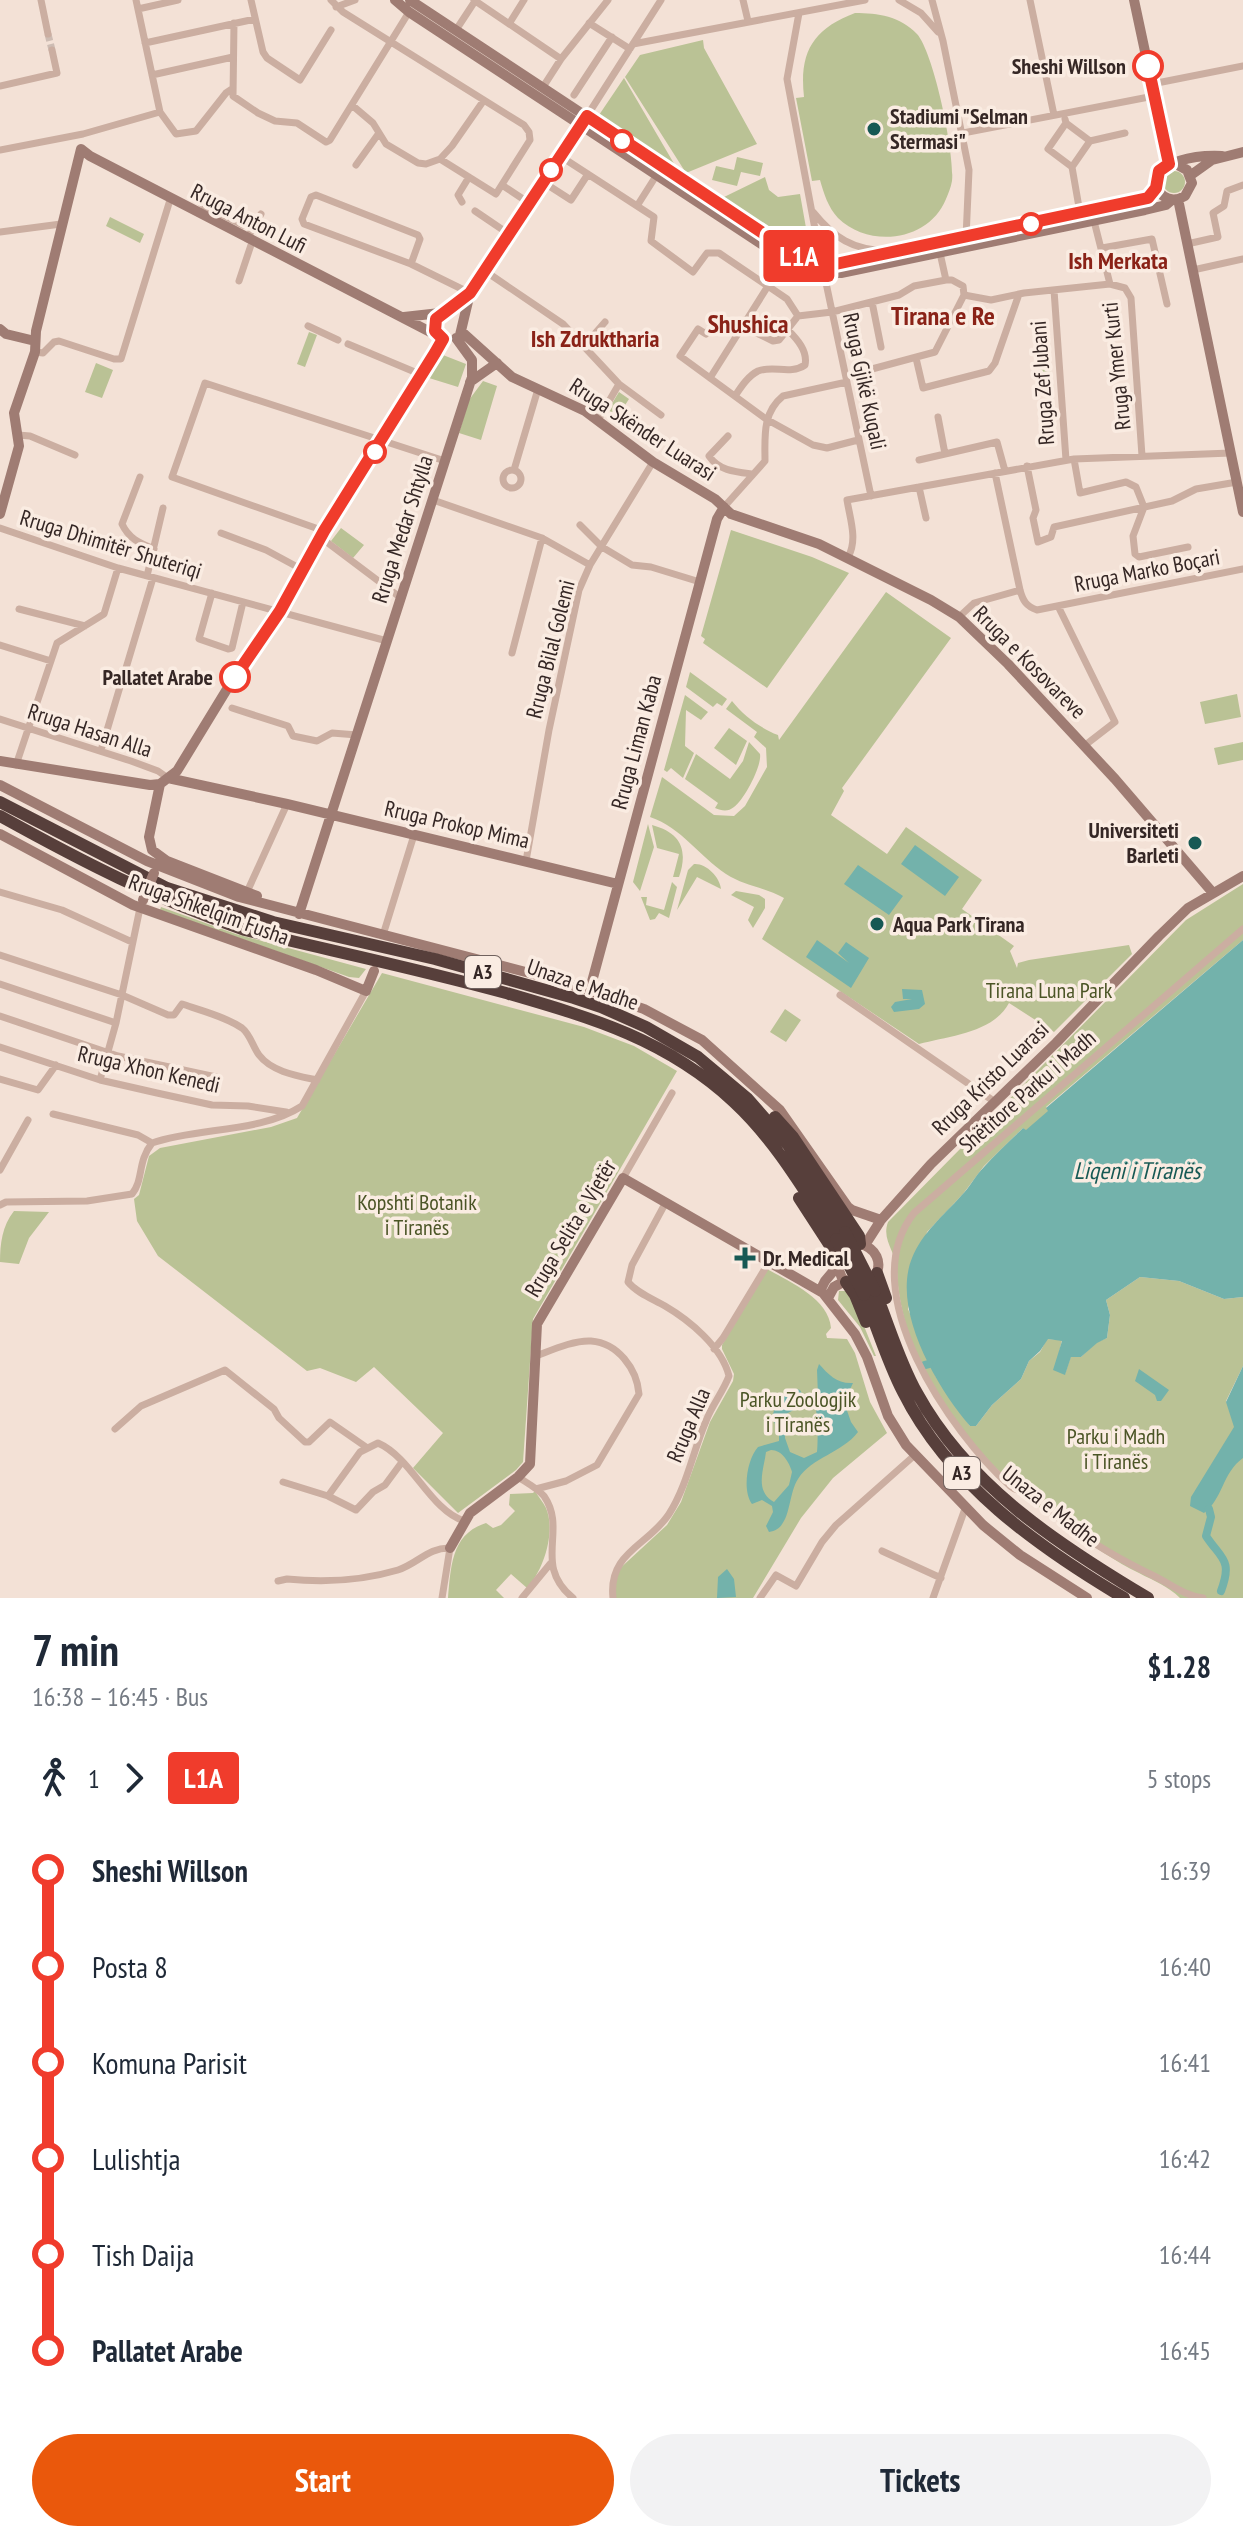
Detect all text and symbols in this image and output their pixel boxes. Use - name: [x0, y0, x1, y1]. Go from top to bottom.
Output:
- marker: Sheshi Willson: [1133, 51, 1163, 81]
- place label: Sheshi Willson: [1012, 52, 1126, 80]
- place label: Stadiumi "Selman Stermasi": [890, 102, 1028, 155]
- marker: Stadiumi "Selman Stermasi": [865, 120, 883, 138]
- unlabelled marker: [611, 130, 633, 152]
- unlabelled marker: [540, 159, 562, 181]
- street label: Rruga Anton Lufi: [186, 177, 312, 259]
- unlabelled marker: [1020, 213, 1042, 235]
- line badge: L1A: [753, 230, 845, 282]
- text: L1A: [779, 237, 819, 274]
- district label: Ish Merkata: [1068, 245, 1168, 276]
- district label: Tirana e Re: [891, 299, 995, 332]
- street label: Rruga Ymer Kurti: [1095, 301, 1137, 431]
- district label: Shushica: [707, 307, 789, 340]
- street label: Rruga Gjikë Kuqali: [837, 310, 893, 452]
- street label: Rruga Zef Jubani: [1024, 320, 1060, 446]
- district label: Ish Zdruktharia: [531, 323, 659, 354]
- street label: Rruga Skënder Luarasi: [564, 371, 722, 487]
- unlabelled marker: [364, 441, 386, 463]
- street label: Rruga Medar Shtylla: [365, 452, 439, 606]
- street label: Rruga Dhimitër Shuteriqi: [17, 503, 205, 585]
- street label: Rruga Marko Boçari: [1072, 542, 1222, 598]
- street label: Rruga Bilal Golemi: [519, 577, 581, 721]
- street label: Rruga e Kosovareve: [968, 600, 1092, 724]
- marker: Pallatet Arabe: [220, 662, 250, 692]
- place label: Pallatet Arabe: [102, 663, 213, 691]
- street label: Rruga Liman Kaba: [605, 672, 667, 812]
- street label: Rruga Hasan Alla: [24, 697, 156, 763]
- street label: Rruga Prokop Mima: [382, 794, 532, 854]
- place label: Universiteti Barleti: [1089, 816, 1179, 869]
- marker: Universiteti Barleti: [1186, 834, 1204, 852]
- street label: Rruga Shkelqim Fusha: [125, 867, 293, 951]
- place label: Aqua Park Tirana: [892, 910, 1025, 938]
- marker: Aqua Park Tirana: [868, 915, 886, 933]
- street label: Unaza e Madhe: [524, 952, 642, 1016]
- road number: A3: [465, 956, 501, 988]
- park label: Tirana Luna Park: [986, 976, 1113, 1004]
- street label: Rruga Kristo Luarasi: [926, 1015, 1054, 1141]
- street label: Shëtitore Parku i Madh: [953, 1024, 1101, 1158]
- street label: Rruga Xhon Kenedi: [75, 1039, 223, 1099]
- street label: Rruga Selita e Vjetër: [518, 1154, 622, 1302]
- water label: Liqeni i Tiranës: [1074, 1155, 1203, 1186]
- park label: Kopshti Botanik i Tiranës: [357, 1188, 477, 1241]
- place label: Dr. Medical: [763, 1244, 849, 1272]
- marker: Dr. Medical: [734, 1247, 756, 1269]
- street label: Rruga Alla: [660, 1384, 716, 1466]
- park label: Parku Zoologjik i Tiranës: [740, 1385, 857, 1438]
- park label: Parku i Madh i Tiranës: [1067, 1422, 1165, 1475]
- road number: A3: [944, 1457, 980, 1489]
- street label: Unaza e Madhe: [997, 1459, 1105, 1553]
- text: 7 min: [32, 1621, 119, 1678]
- text: $1.28: [1147, 1647, 1211, 1686]
- text: 16:38 – 16:45 · Bus: [32, 1680, 208, 1713]
- icon: walk: [32, 1756, 76, 1800]
- icon: forward: [112, 1756, 156, 1800]
- text: L1A: [184, 1759, 223, 1796]
- text: 1: [88, 1762, 100, 1795]
- text: 5 stops: [1147, 1762, 1211, 1795]
- text: Sheshi Willson: [92, 1851, 248, 1890]
- text: 16:39: [1159, 1854, 1211, 1887]
- text: Posta 8: [92, 1947, 168, 1986]
- text: 16:40: [1159, 1950, 1211, 1983]
- text: Komuna Parisit: [92, 2043, 247, 2082]
- text: 16:41: [1159, 2046, 1211, 2079]
- text: Lulishtja: [92, 2139, 181, 2178]
- text: 16:42: [1159, 2142, 1211, 2175]
- text: Tish Daija: [92, 2235, 194, 2274]
- text: 16:44: [1159, 2238, 1211, 2271]
- text: Pallatet Arabe: [92, 2331, 243, 2370]
- text: 16:45: [1159, 2334, 1211, 2367]
- button: Start: [32, 2434, 614, 2526]
- button: Tickets: [630, 2434, 1211, 2526]

